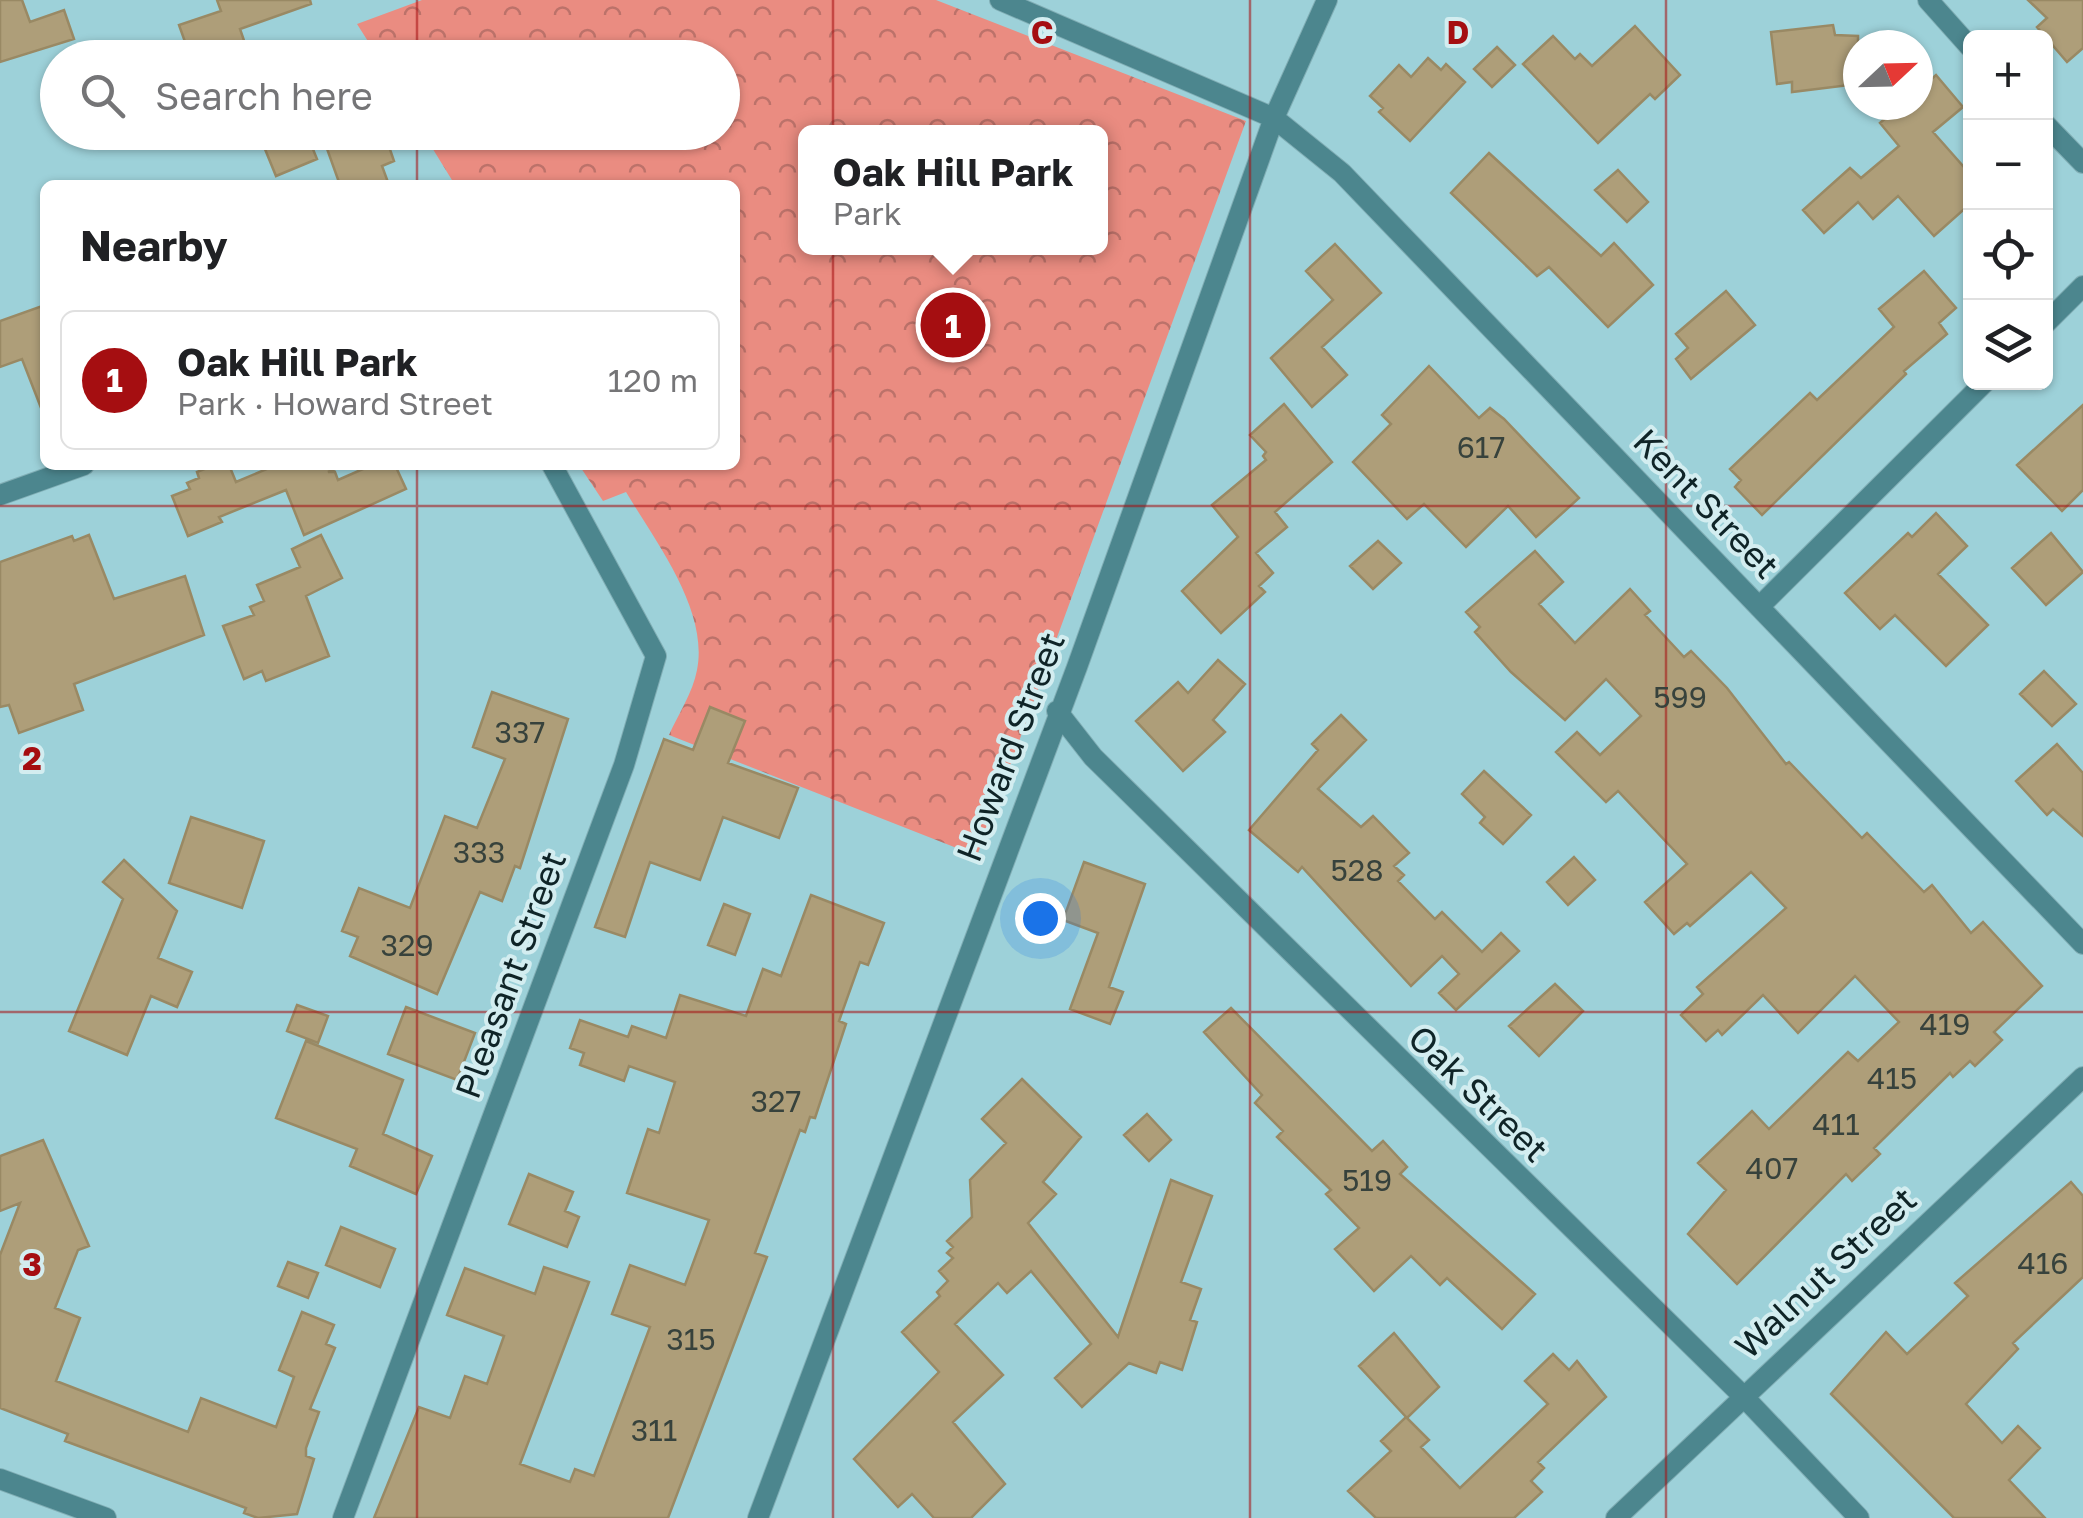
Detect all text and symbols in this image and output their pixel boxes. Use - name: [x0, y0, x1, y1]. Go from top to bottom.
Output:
- text: C: [1031, 13, 1053, 51]
- text: D: [1447, 13, 1469, 51]
- north arrow: [1843, 30, 1933, 120]
- map controls: [1963, 30, 2053, 390]
- button: +: [1963, 30, 2053, 120]
- search box: [40, 40, 740, 150]
- icon: search: [75, 68, 130, 123]
- text: Search here: [155, 73, 373, 118]
- button: −: [1963, 120, 2053, 210]
- popup: [798, 125, 1108, 255]
- text: Oak Hill Park: [833, 149, 1073, 194]
- text: Park: [833, 194, 902, 232]
- button: locate: [1963, 210, 2053, 300]
- text: Nearby: [80, 220, 228, 270]
- pin: 1: [920, 288, 986, 362]
- button: layers: [1963, 300, 2053, 390]
- text: Oak Hill Park: [177, 339, 418, 384]
- text: 1: [106, 361, 123, 399]
- text: 120 m: [608, 361, 698, 399]
- text: Park · Howard Street: [177, 384, 493, 422]
- street label: Kent Street: [1625, 420, 1788, 587]
- house number: 617: [1457, 429, 1505, 465]
- street label: Howard Street: [947, 626, 1073, 867]
- house number: 599: [1653, 679, 1707, 715]
- house number: 337: [495, 714, 546, 750]
- text: 2: [22, 739, 42, 777]
- house number: 333: [453, 834, 505, 870]
- street label: Pleasant Street: [446, 845, 574, 1104]
- house number: 528: [1330, 852, 1384, 888]
- your location: [1015, 893, 1066, 944]
- house number: 329: [380, 927, 434, 963]
- house number: 419: [1920, 1006, 1971, 1042]
- street label: Oak Street: [1400, 1016, 1557, 1170]
- house number: 415: [1867, 1060, 1917, 1096]
- house number: 327: [751, 1083, 801, 1119]
- house number: 411: [1812, 1106, 1860, 1142]
- house number: 407: [1746, 1150, 1798, 1186]
- house number: 519: [1342, 1162, 1392, 1198]
- street label: Walnut Street: [1726, 1178, 1925, 1367]
- text: 3: [22, 1245, 42, 1283]
- house number: 416: [2018, 1245, 2069, 1281]
- house number: 315: [666, 1321, 716, 1357]
- house number: 311: [631, 1412, 677, 1448]

